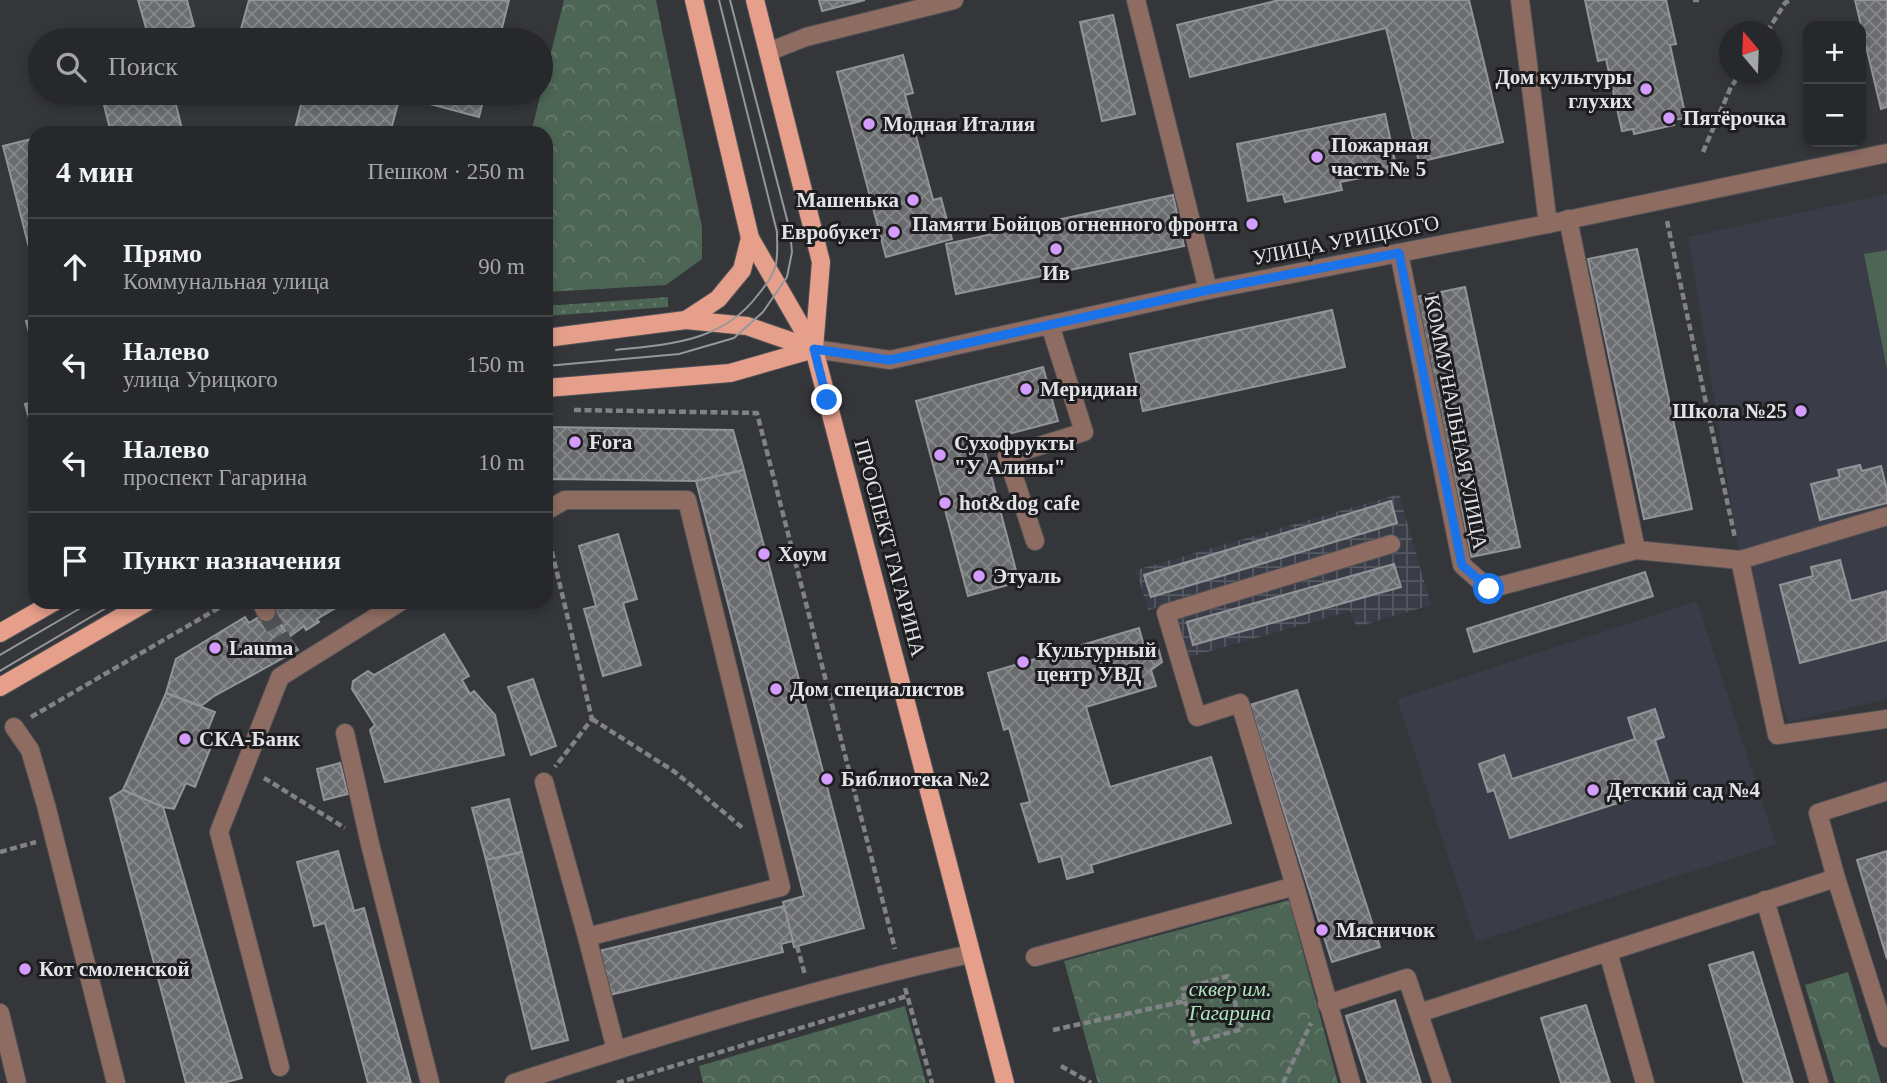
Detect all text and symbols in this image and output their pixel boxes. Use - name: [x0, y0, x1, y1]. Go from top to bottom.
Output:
- north arrow: [1719, 21, 1782, 84]
- map controls: [1803, 21, 1866, 147]
- button: +: [1803, 21, 1866, 84]
- search box: [28, 28, 553, 105]
- icon: search: [52, 48, 90, 86]
- text: Поиск: [108, 52, 178, 81]
- place label: Дом культуры глухих: [1495, 65, 1632, 113]
- marker: Дом культуры глухих: [1638, 81, 1654, 97]
- button: −: [1803, 84, 1866, 147]
- place label: Пятёрочка: [1683, 106, 1787, 130]
- marker: Пятёрочка: [1661, 110, 1677, 126]
- place label: Модная Италия: [883, 112, 1035, 136]
- marker: Модная Италия: [861, 116, 877, 132]
- place label: Пожарная часть № 5: [1331, 133, 1429, 181]
- marker: Пожарная часть № 5: [1309, 149, 1325, 165]
- text: 4 мин: [56, 155, 134, 188]
- text: Пешком · 250 m: [368, 159, 525, 184]
- place label: Машенька: [796, 188, 899, 212]
- marker: Машенька: [905, 192, 921, 208]
- street label: УЛИЦА УРИЦКОГО: [1251, 210, 1441, 270]
- place label: Памяти Бойцов огненного фронта: [912, 212, 1238, 236]
- marker: Памяти Бойцов огненного фронта: [1244, 216, 1260, 232]
- place label: Евробукет: [781, 220, 881, 244]
- marker: Евробукет: [886, 224, 902, 240]
- text: Прямо: [123, 239, 202, 268]
- marker: Ив: [1048, 241, 1064, 257]
- icon: ahead: [56, 248, 94, 286]
- text: 90 m: [478, 254, 525, 279]
- place label: Ив: [1042, 261, 1070, 285]
- text: Коммунальная улица: [123, 269, 329, 294]
- street label: КОММУНАЛЬНАЯ УЛИЦА: [1419, 292, 1493, 552]
- text: Налево: [123, 337, 209, 366]
- icon: left: [56, 346, 94, 384]
- text: 150 m: [467, 352, 525, 377]
- text: улица Урицкого: [123, 367, 278, 392]
- place label: Меридиан: [1040, 377, 1138, 401]
- marker: Меридиан: [1018, 381, 1034, 397]
- route end: [811, 384, 842, 415]
- place label: Школа №25: [1672, 399, 1787, 423]
- marker: Школа №25: [1793, 403, 1809, 419]
- place label: Fora: [589, 430, 633, 454]
- place label: Сухофрукты "У Алины": [954, 431, 1075, 479]
- marker: Fora: [567, 434, 583, 450]
- text: Налево: [123, 435, 209, 464]
- street label: ПРОСПЕКТ ГАГАРИНА: [849, 437, 931, 660]
- icon: left: [56, 444, 94, 482]
- marker: Сухофрукты "У Алины": [932, 447, 948, 463]
- text: 10 m: [478, 450, 525, 475]
- text: проспект Гагарина: [123, 465, 307, 490]
- place label: hot&dog cafe: [959, 491, 1080, 515]
- marker: hot&dog cafe: [937, 495, 953, 511]
- icon: arrive: [56, 542, 94, 580]
- place label: Хоум: [778, 542, 827, 566]
- text: Пункт назначения: [123, 546, 341, 575]
- marker: Хоум: [756, 546, 772, 562]
- place label: Этуаль: [993, 564, 1061, 588]
- marker: Этуаль: [971, 568, 987, 584]
- route start: [1473, 573, 1504, 604]
- place label: Lauma: [229, 636, 294, 660]
- place label: Культурный центр УВД: [1037, 638, 1157, 686]
- marker: Lauma: [207, 640, 223, 656]
- marker: Культурный центр УВД: [1015, 654, 1031, 670]
- place label: Дом специалистов: [790, 677, 964, 701]
- marker: Дом специалистов: [768, 681, 784, 697]
- place label: СКА-Банк: [199, 727, 301, 751]
- marker: СКА-Банк: [177, 731, 193, 747]
- place label: Библиотека №2: [841, 767, 990, 791]
- marker: Библиотека №2: [819, 771, 835, 787]
- place label: Детский сад №4: [1607, 778, 1761, 802]
- marker: Детский сад №4: [1585, 782, 1601, 798]
- place label: Мясничок: [1336, 918, 1436, 942]
- marker: Мясничок: [1314, 922, 1330, 938]
- place label: Кот смоленской: [39, 957, 190, 981]
- marker: Кот смоленской: [17, 961, 33, 977]
- park label: сквер им. Гагарина: [1188, 977, 1271, 1025]

